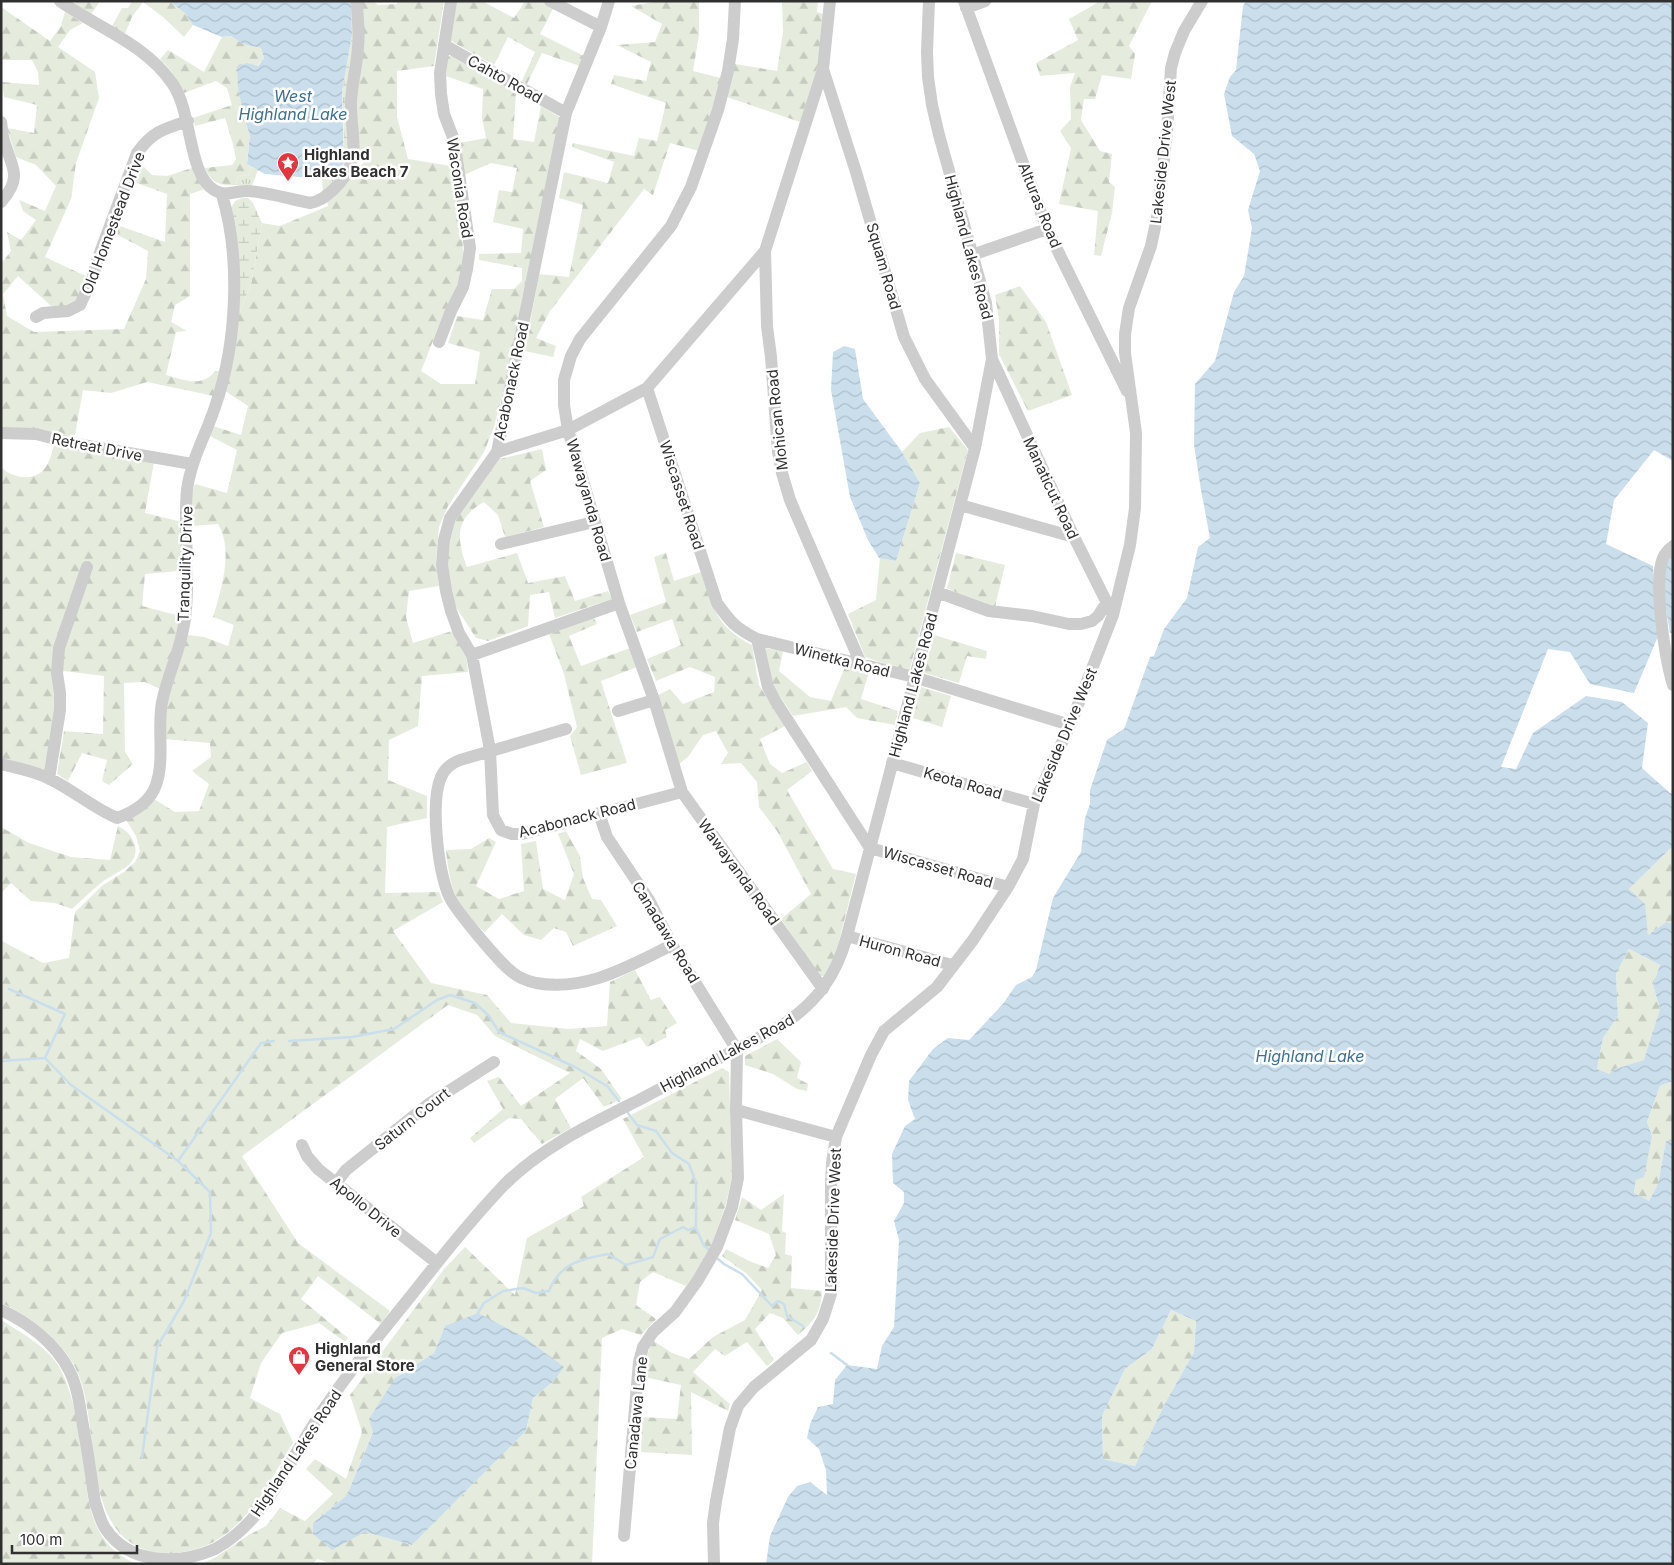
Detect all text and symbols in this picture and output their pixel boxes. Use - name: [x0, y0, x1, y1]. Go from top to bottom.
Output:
- street label: Cahto Road: [464, 51, 546, 107]
- street label: Lakeside Drive West: [1146, 79, 1180, 225]
- water label: West Highland Lake: [238, 86, 348, 124]
- street label: Waconia Road: [443, 136, 477, 240]
- place label: Highland Lakes Beach 7: [304, 145, 409, 181]
- street label: Old Homestead Drive: [77, 149, 149, 297]
- place icon: Highland Lakes Beach 7: [276, 151, 300, 182]
- street label: Alturas Road: [1014, 160, 1066, 250]
- street label: Highland Lakes Road: [941, 173, 997, 321]
- street label: Squam Road: [863, 220, 905, 312]
- street label: Acabonack Road: [489, 320, 533, 442]
- street label: Mohican Road: [762, 369, 792, 471]
- street label: Retreat Drive: [50, 429, 144, 465]
- street label: Manaticut Road: [1019, 434, 1083, 542]
- street label: Wawayanda Road: [562, 437, 616, 563]
- street label: Wiscasset Road: [655, 438, 709, 552]
- street label: Tranquility Drive: [173, 506, 197, 622]
- street label: Highland Lakes Road: [885, 611, 941, 759]
- street label: Winetka Road: [792, 639, 892, 681]
- street label: Lakeside Drive West: [1027, 665, 1101, 805]
- street label: Keota Road: [921, 763, 1005, 803]
- street label: Acabonack Road: [516, 794, 638, 842]
- street label: Wawayanda Road: [694, 815, 784, 929]
- street label: Wiscasset Road: [881, 842, 995, 892]
- street label: Canadawa Road: [628, 878, 704, 986]
- street label: Huron Road: [857, 931, 943, 971]
- street label: Highland Lakes Road: [657, 1010, 797, 1096]
- water label: Highland Lake: [1255, 1046, 1365, 1066]
- street label: Saturn Court: [371, 1084, 454, 1154]
- street label: Lakeside Drive West: [821, 1147, 845, 1292]
- street label: Apollo Drive: [327, 1172, 405, 1242]
- place label: Highland General Store: [315, 1339, 415, 1375]
- shop icon: Highland General Store: [287, 1345, 311, 1376]
- street label: Canadawa Lane: [621, 1355, 651, 1471]
- street label: Highland Lakes Road: [246, 1386, 346, 1520]
- scale bar: [12, 1522, 138, 1554]
- text: 100 m: [20, 1530, 62, 1549]

